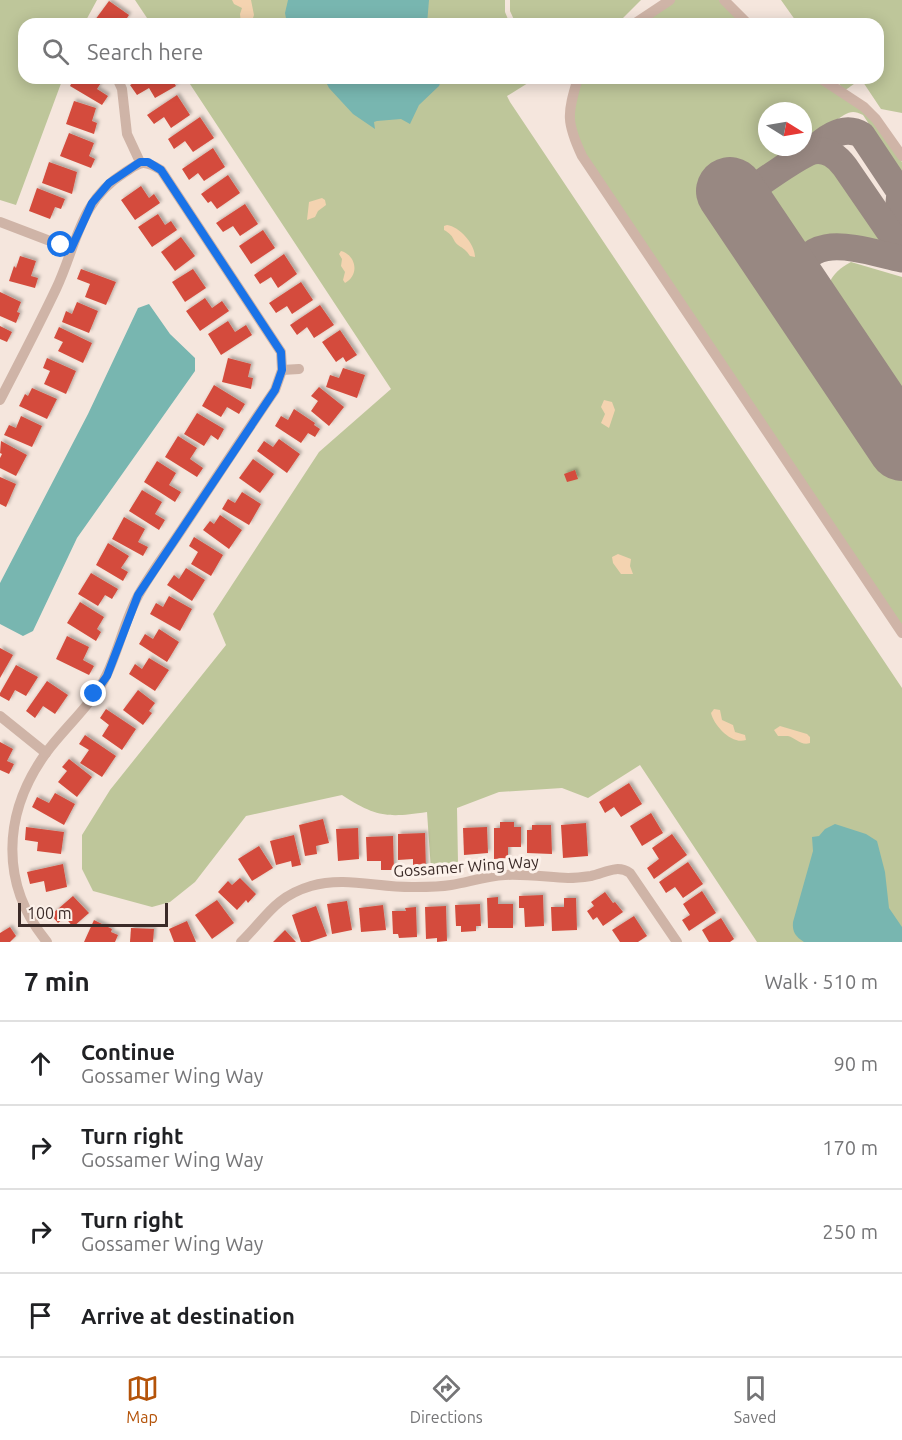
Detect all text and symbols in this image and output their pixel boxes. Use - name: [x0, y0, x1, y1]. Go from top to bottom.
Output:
- search box: [18, 18, 884, 84]
- icon: search: [39, 35, 72, 68]
- text: Search here: [87, 39, 203, 64]
- north arrow: [758, 102, 812, 156]
- route start: [47, 231, 73, 257]
- route end: [80, 680, 106, 706]
- street label: Gossamer Wing Way: [393, 852, 540, 880]
- scale bar: [18, 900, 168, 928]
- text: 100 m: [27, 904, 72, 922]
- text: 7 min: [24, 967, 90, 996]
- text: Walk · 510 m: [765, 970, 878, 993]
- text: Continue: [81, 1039, 175, 1064]
- icon: ahead: [24, 1047, 57, 1080]
- text: 90 m: [834, 1052, 878, 1075]
- text: Gossamer Wing Way: [81, 1064, 263, 1087]
- text: Turn right: [81, 1123, 183, 1148]
- icon: right: [24, 1131, 57, 1164]
- text: 170 m: [822, 1136, 878, 1159]
- text: Gossamer Wing Way: [81, 1148, 263, 1171]
- text: Turn right: [81, 1207, 183, 1232]
- icon: right: [24, 1215, 57, 1248]
- text: 250 m: [822, 1220, 878, 1243]
- text: Gossamer Wing Way: [81, 1232, 263, 1255]
- icon: arrive: [24, 1299, 57, 1332]
- text: Arrive at destination: [81, 1303, 295, 1328]
- tab: Map: [126, 1372, 159, 1426]
- tab: Directions: [410, 1372, 483, 1426]
- tab: Saved: [734, 1372, 776, 1426]

